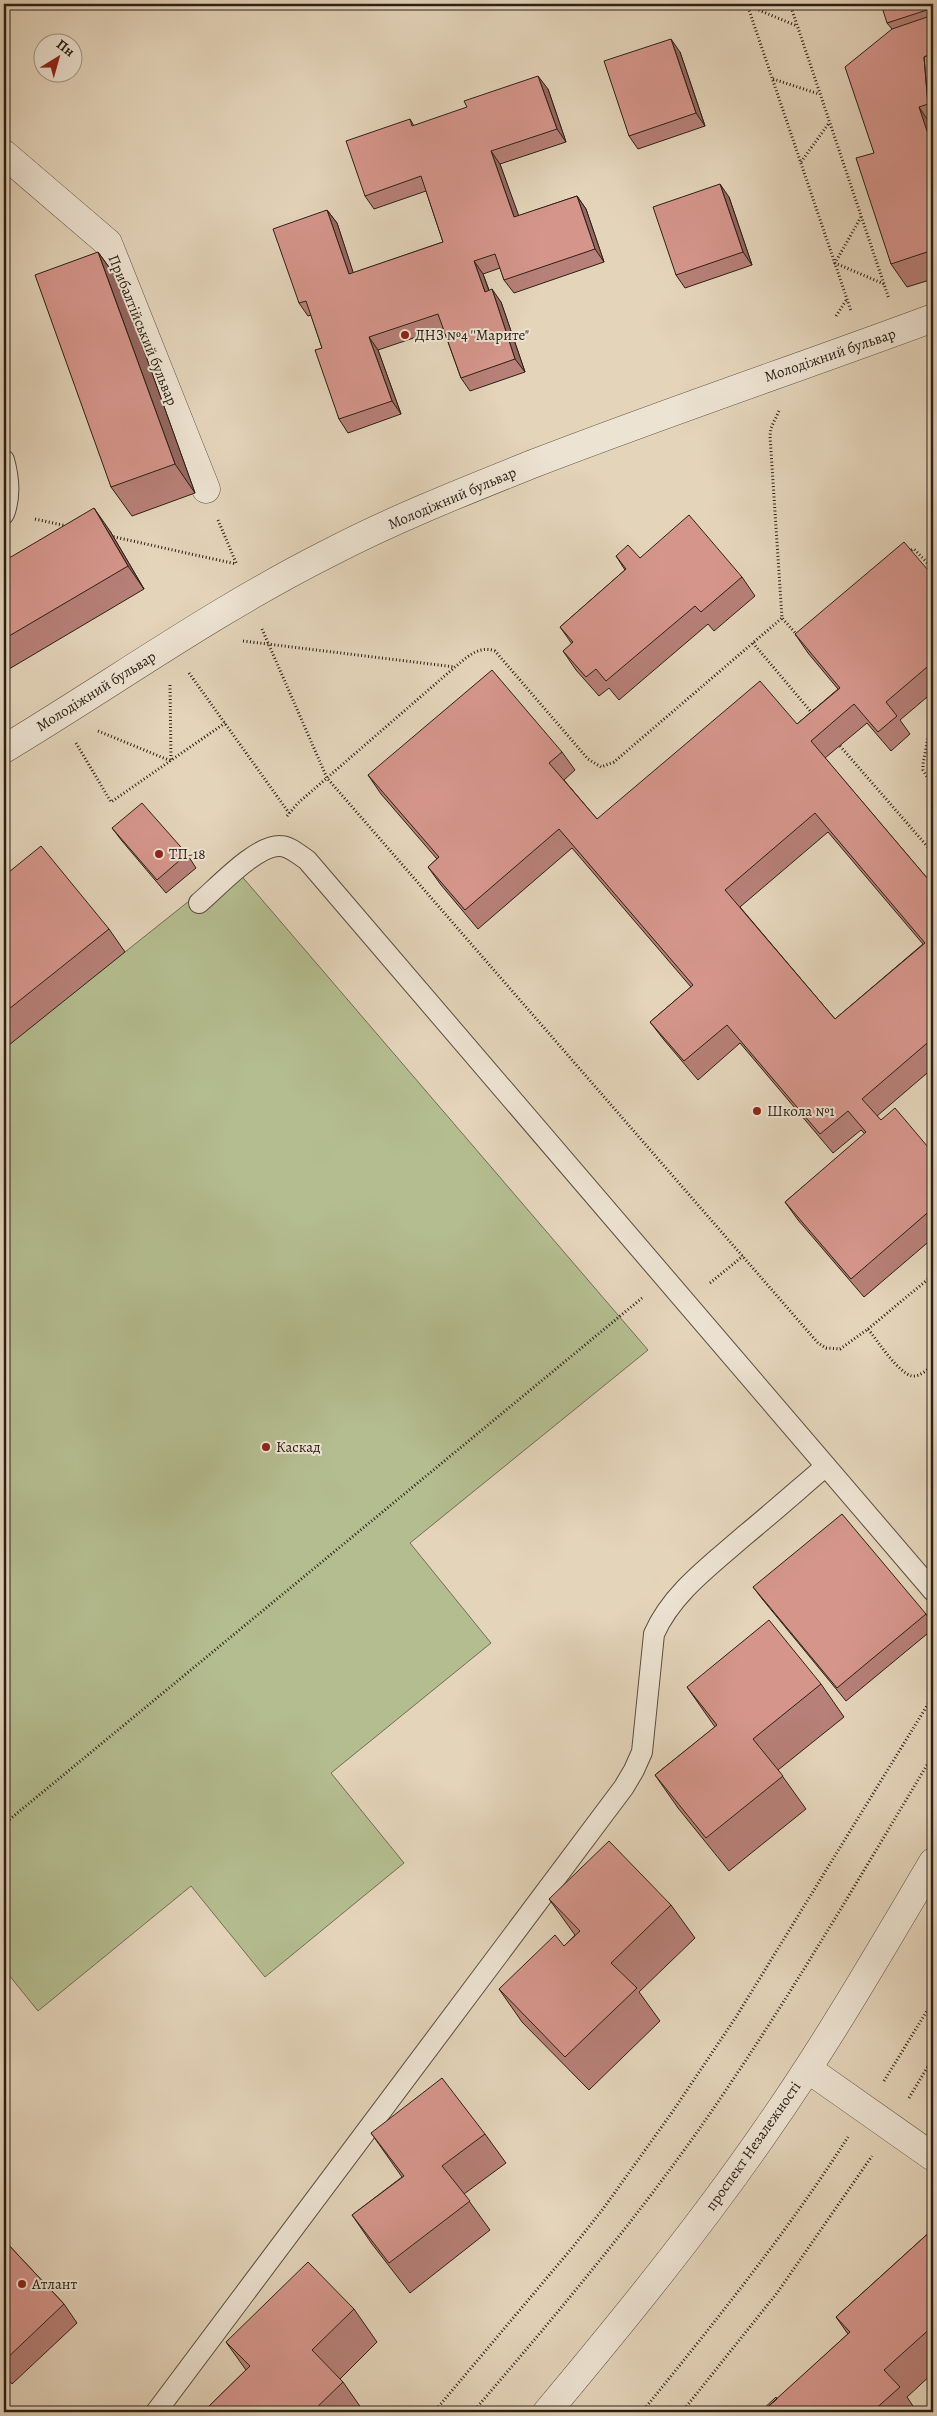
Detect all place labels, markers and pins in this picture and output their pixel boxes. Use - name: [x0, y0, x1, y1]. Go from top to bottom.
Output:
- place label: ДНЗ №4 ''Марите": [415, 325, 529, 345]
- marker: ДНЗ №4 ''Марите": [399, 329, 411, 341]
- place label: ТП-18: [169, 844, 206, 864]
- marker: ТП-18: [153, 848, 165, 860]
- place label: Школа №1: [767, 1101, 835, 1121]
- marker: Школа №1: [751, 1105, 763, 1117]
- place label: Каскад: [276, 1437, 321, 1457]
- marker: Каскад: [260, 1441, 272, 1453]
- place label: Атлант: [31, 2274, 78, 2294]
- marker: Атлант: [16, 2278, 28, 2290]

